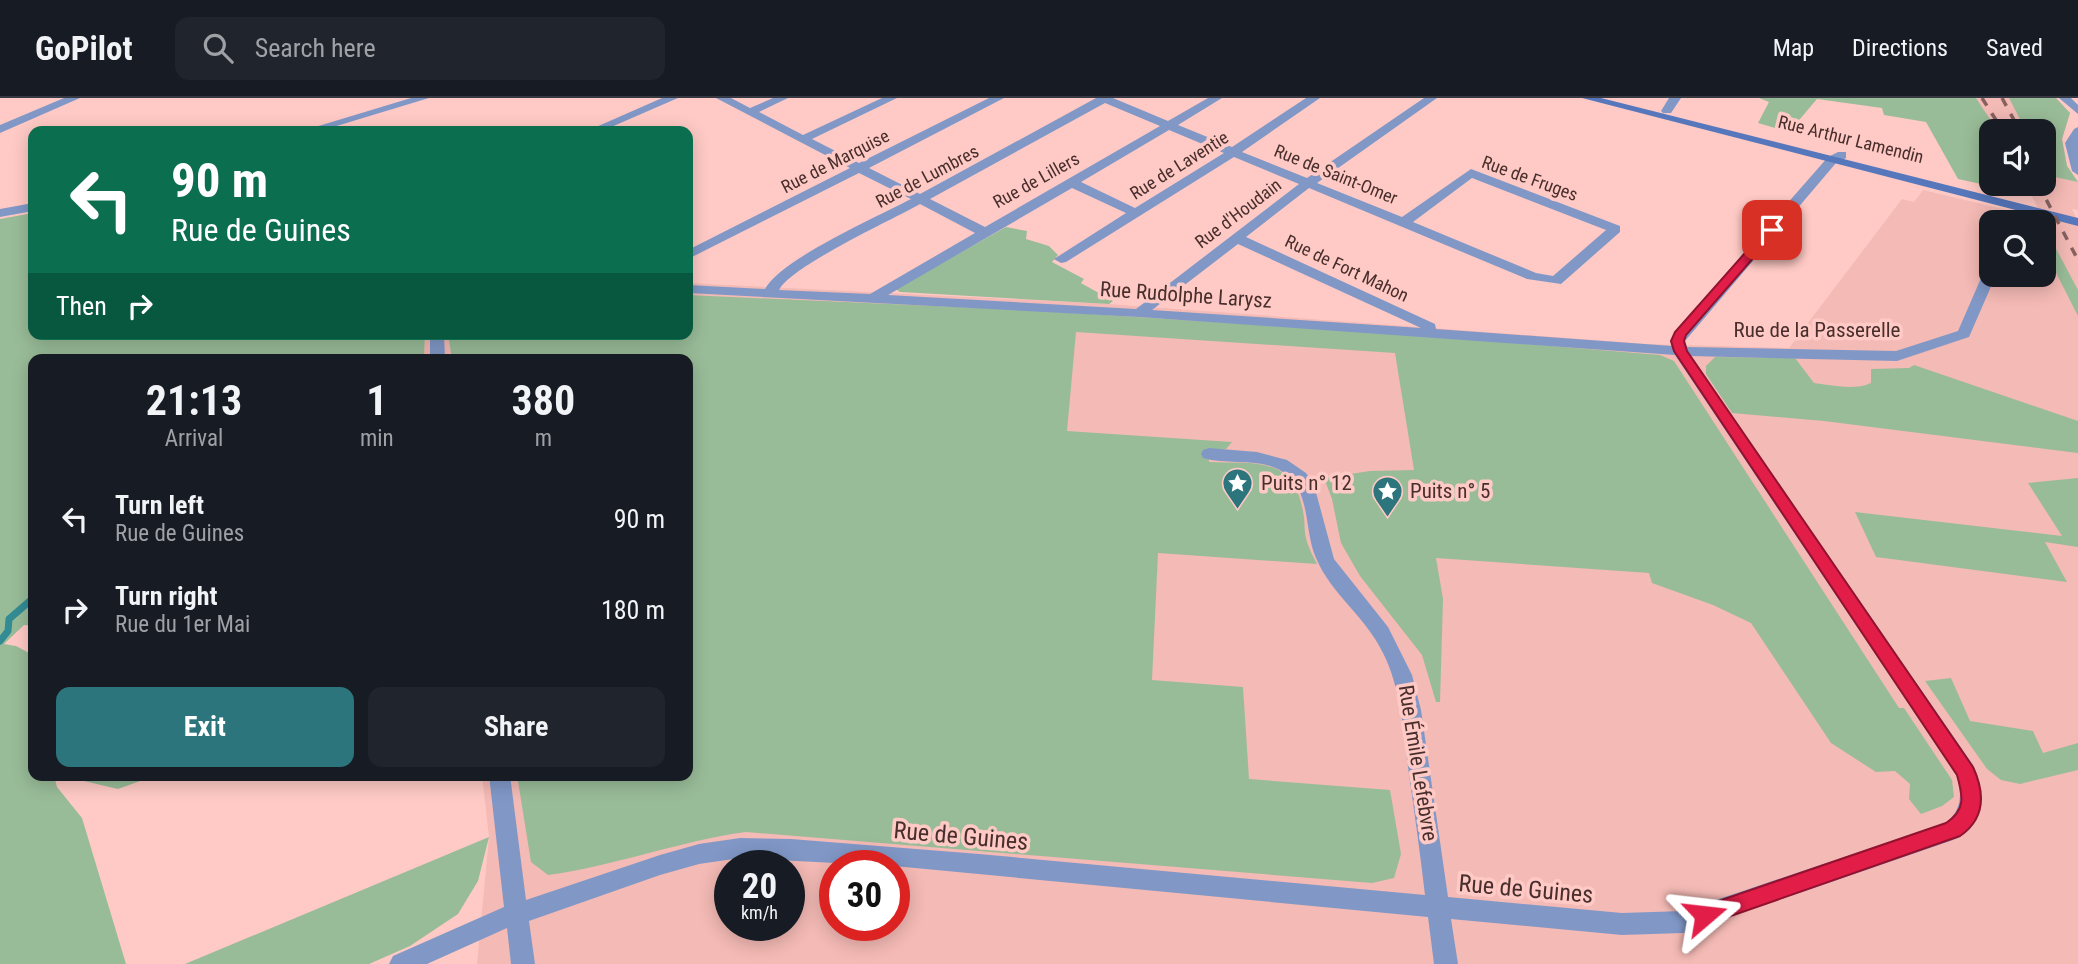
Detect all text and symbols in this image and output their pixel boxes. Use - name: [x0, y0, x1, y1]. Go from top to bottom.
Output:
- search box: [175, 17, 665, 80]
- text: GoPilot: [35, 29, 133, 68]
- icon: search: [199, 29, 237, 67]
- text: Search here: [255, 33, 376, 63]
- text: Map: [1773, 34, 1814, 62]
- text: Directions: [1852, 34, 1948, 62]
- text: Saved: [1986, 34, 2043, 62]
- street label: Rue Arthur Lamendin: [1776, 111, 1926, 167]
- map controls: [1979, 119, 2056, 287]
- button: sound: [1979, 119, 2056, 196]
- street label: Rue de Marquise: [778, 125, 892, 197]
- street label: Rue de Laventie: [1126, 126, 1232, 204]
- street label: Rue de Lumbres: [872, 140, 982, 212]
- street label: Rue de Saint-Omer: [1271, 140, 1401, 209]
- street label: Rue de Lillers: [989, 148, 1083, 212]
- street label: Rue de Fruges: [1479, 151, 1581, 205]
- text: 90 m: [171, 152, 268, 209]
- icon: left: [56, 154, 147, 245]
- street label: Rue d'Houdain: [1191, 174, 1285, 252]
- pin: [1742, 200, 1802, 260]
- button: search: [1979, 210, 2056, 287]
- text: Rue de Guines: [171, 211, 351, 249]
- icon: arrive: [1753, 211, 1791, 249]
- street label: Rue de Fort Mahon: [1282, 230, 1412, 306]
- street label: Rue Rudolphe Larysz: [1099, 277, 1273, 313]
- icon: right: [121, 287, 159, 325]
- text: Then: [56, 291, 107, 321]
- street label: Rue de la Passerelle: [1734, 318, 1901, 342]
- text: 21:13: [146, 376, 242, 425]
- text: 1: [366, 376, 387, 425]
- text: 380: [511, 376, 575, 425]
- text: Arrival: [165, 425, 223, 452]
- text: min: [360, 425, 394, 452]
- text: m: [535, 425, 552, 452]
- place icon: Puits n° 12: [1221, 466, 1255, 510]
- place label: Puits n° 12: [1261, 471, 1352, 495]
- place icon: Puits n° 5: [1370, 474, 1404, 518]
- place label: Puits n° 5: [1410, 479, 1490, 503]
- text: Turn left: [115, 490, 204, 520]
- icon: left: [56, 500, 94, 538]
- text: 90 m: [614, 504, 665, 534]
- text: Rue de Guines: [115, 520, 244, 547]
- text: Turn right: [115, 581, 217, 611]
- icon: right: [56, 591, 94, 629]
- text: 180 m: [601, 595, 665, 625]
- text: Rue du 1er Mai: [115, 611, 250, 638]
- street label: Rue Émile Lefebvre: [1394, 683, 1442, 843]
- button: Exit: [56, 687, 354, 767]
- button: Share: [368, 687, 665, 767]
- street label: Rue de Guines: [893, 816, 1029, 856]
- speed limit sign: 30: [819, 850, 910, 941]
- text: 20: [742, 866, 777, 907]
- street label: Rue de Guines: [1458, 869, 1594, 909]
- position arrow: [1668, 878, 1742, 952]
- text: km/h: [741, 902, 778, 923]

